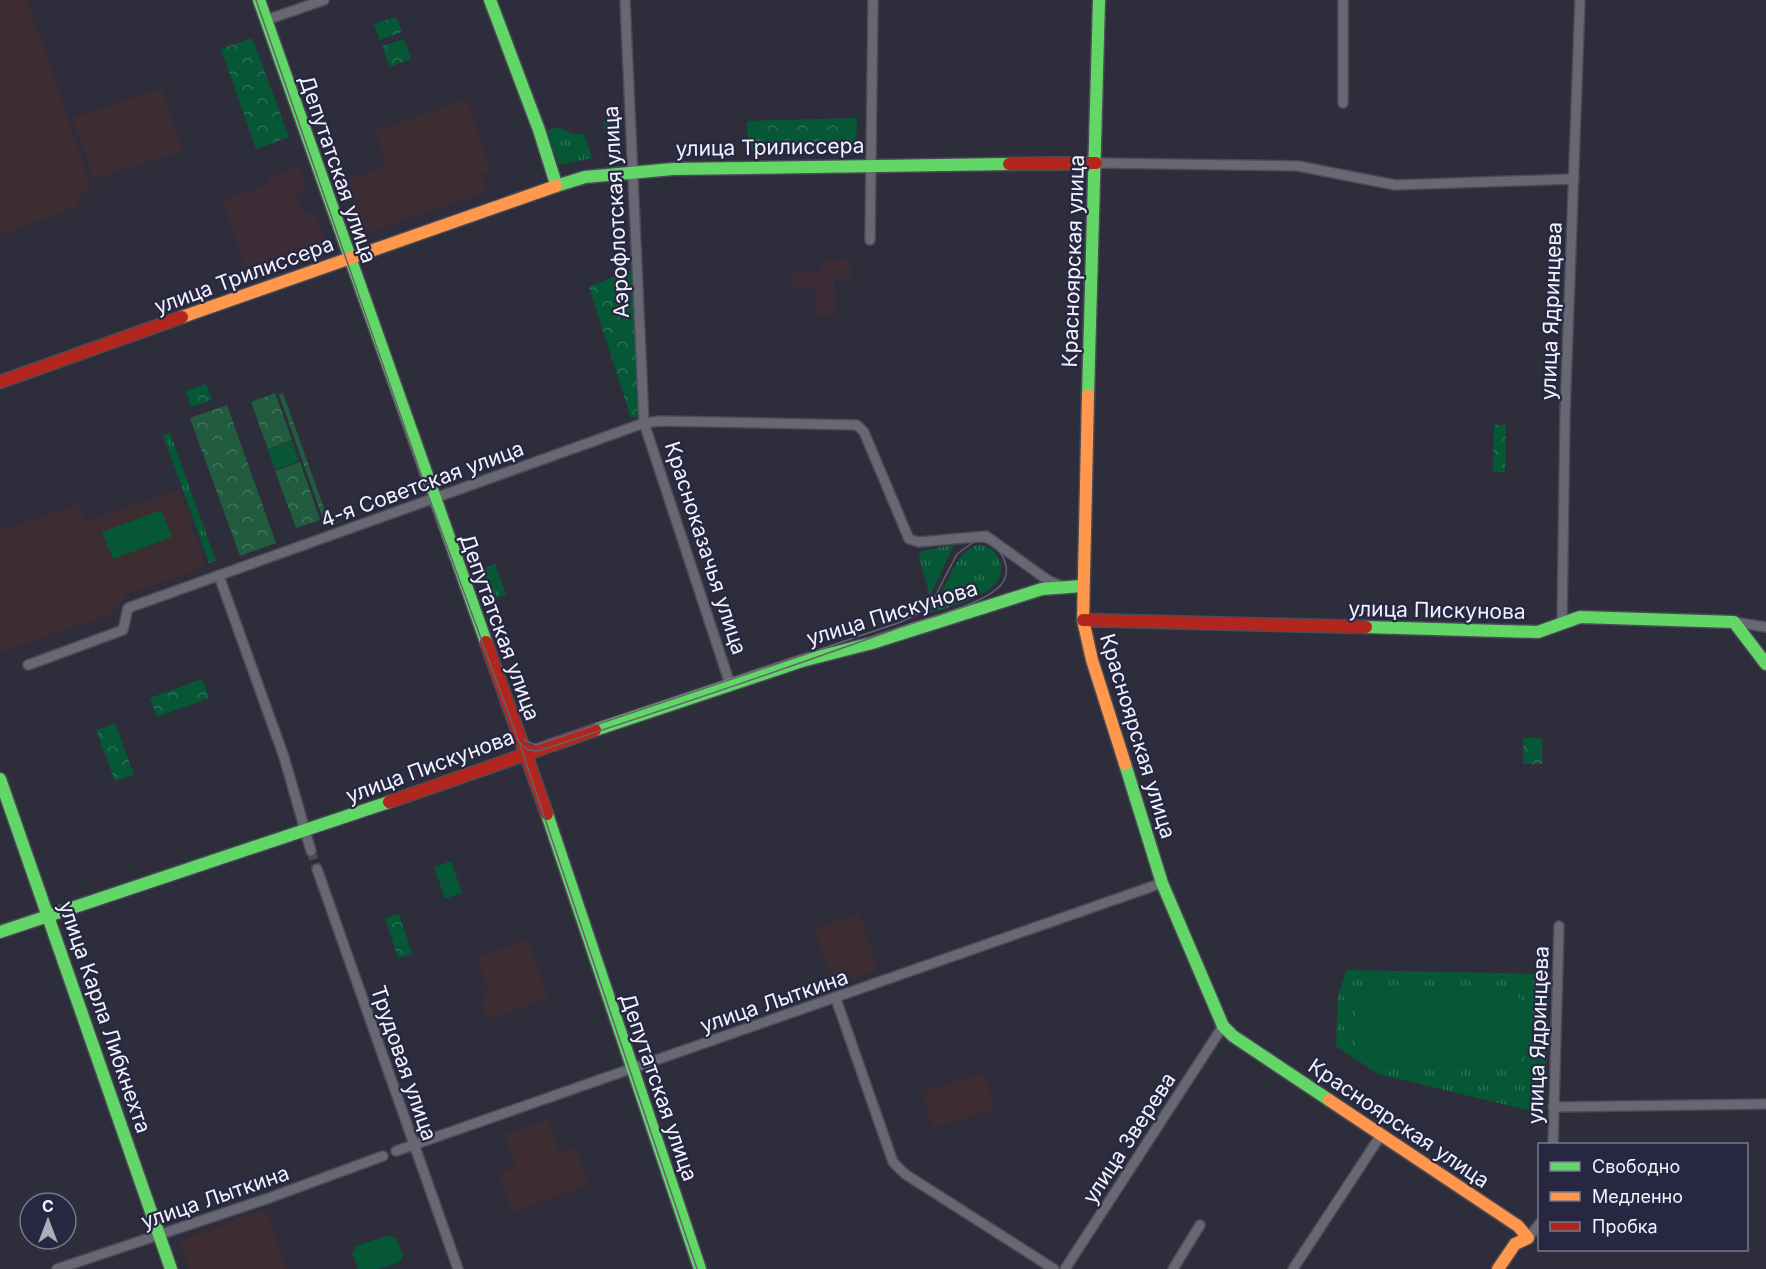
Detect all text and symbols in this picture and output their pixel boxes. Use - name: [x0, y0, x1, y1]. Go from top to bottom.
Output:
- street label: Депутатская улица: [294, 72, 382, 266]
- street label: Аэрофлотская улица: [598, 105, 634, 319]
- street label: улица Трилиссера: [675, 133, 865, 161]
- street label: Красноярская улица: [1057, 154, 1089, 368]
- street label: улица Ядринцева: [1535, 221, 1567, 401]
- street label: улица Трилиссера: [151, 231, 337, 319]
- street label: 4-я Советская улица: [317, 436, 527, 532]
- street label: Красноказачья улица: [660, 438, 752, 658]
- street label: Депутатская улица: [455, 530, 545, 724]
- street label: улица Пискунова: [803, 575, 981, 651]
- street label: улица Пискунова: [1348, 596, 1526, 624]
- street label: Красноярская улица: [1095, 631, 1181, 841]
- street label: улица Пискунова: [342, 724, 518, 808]
- street label: улица Карла Либкнехта: [54, 898, 156, 1136]
- street label: улица Ядринцева: [1522, 945, 1554, 1125]
- street label: улица Лыткина: [697, 964, 851, 1038]
- street label: Трудовая улица: [366, 982, 442, 1144]
- street label: Депутатская улица: [615, 990, 703, 1184]
- street label: Красноярская улица: [1304, 1053, 1494, 1193]
- street label: улица Зверева: [1077, 1068, 1181, 1208]
- legend: [1538, 1143, 1748, 1251]
- text: Свободно: [1592, 1156, 1680, 1177]
- street label: улица Лыткина: [138, 1160, 292, 1234]
- text: Медленно: [1592, 1186, 1683, 1207]
- north arrow: [18, 1191, 78, 1251]
- text: С: [42, 1196, 54, 1216]
- text: Пробка: [1592, 1216, 1658, 1237]

